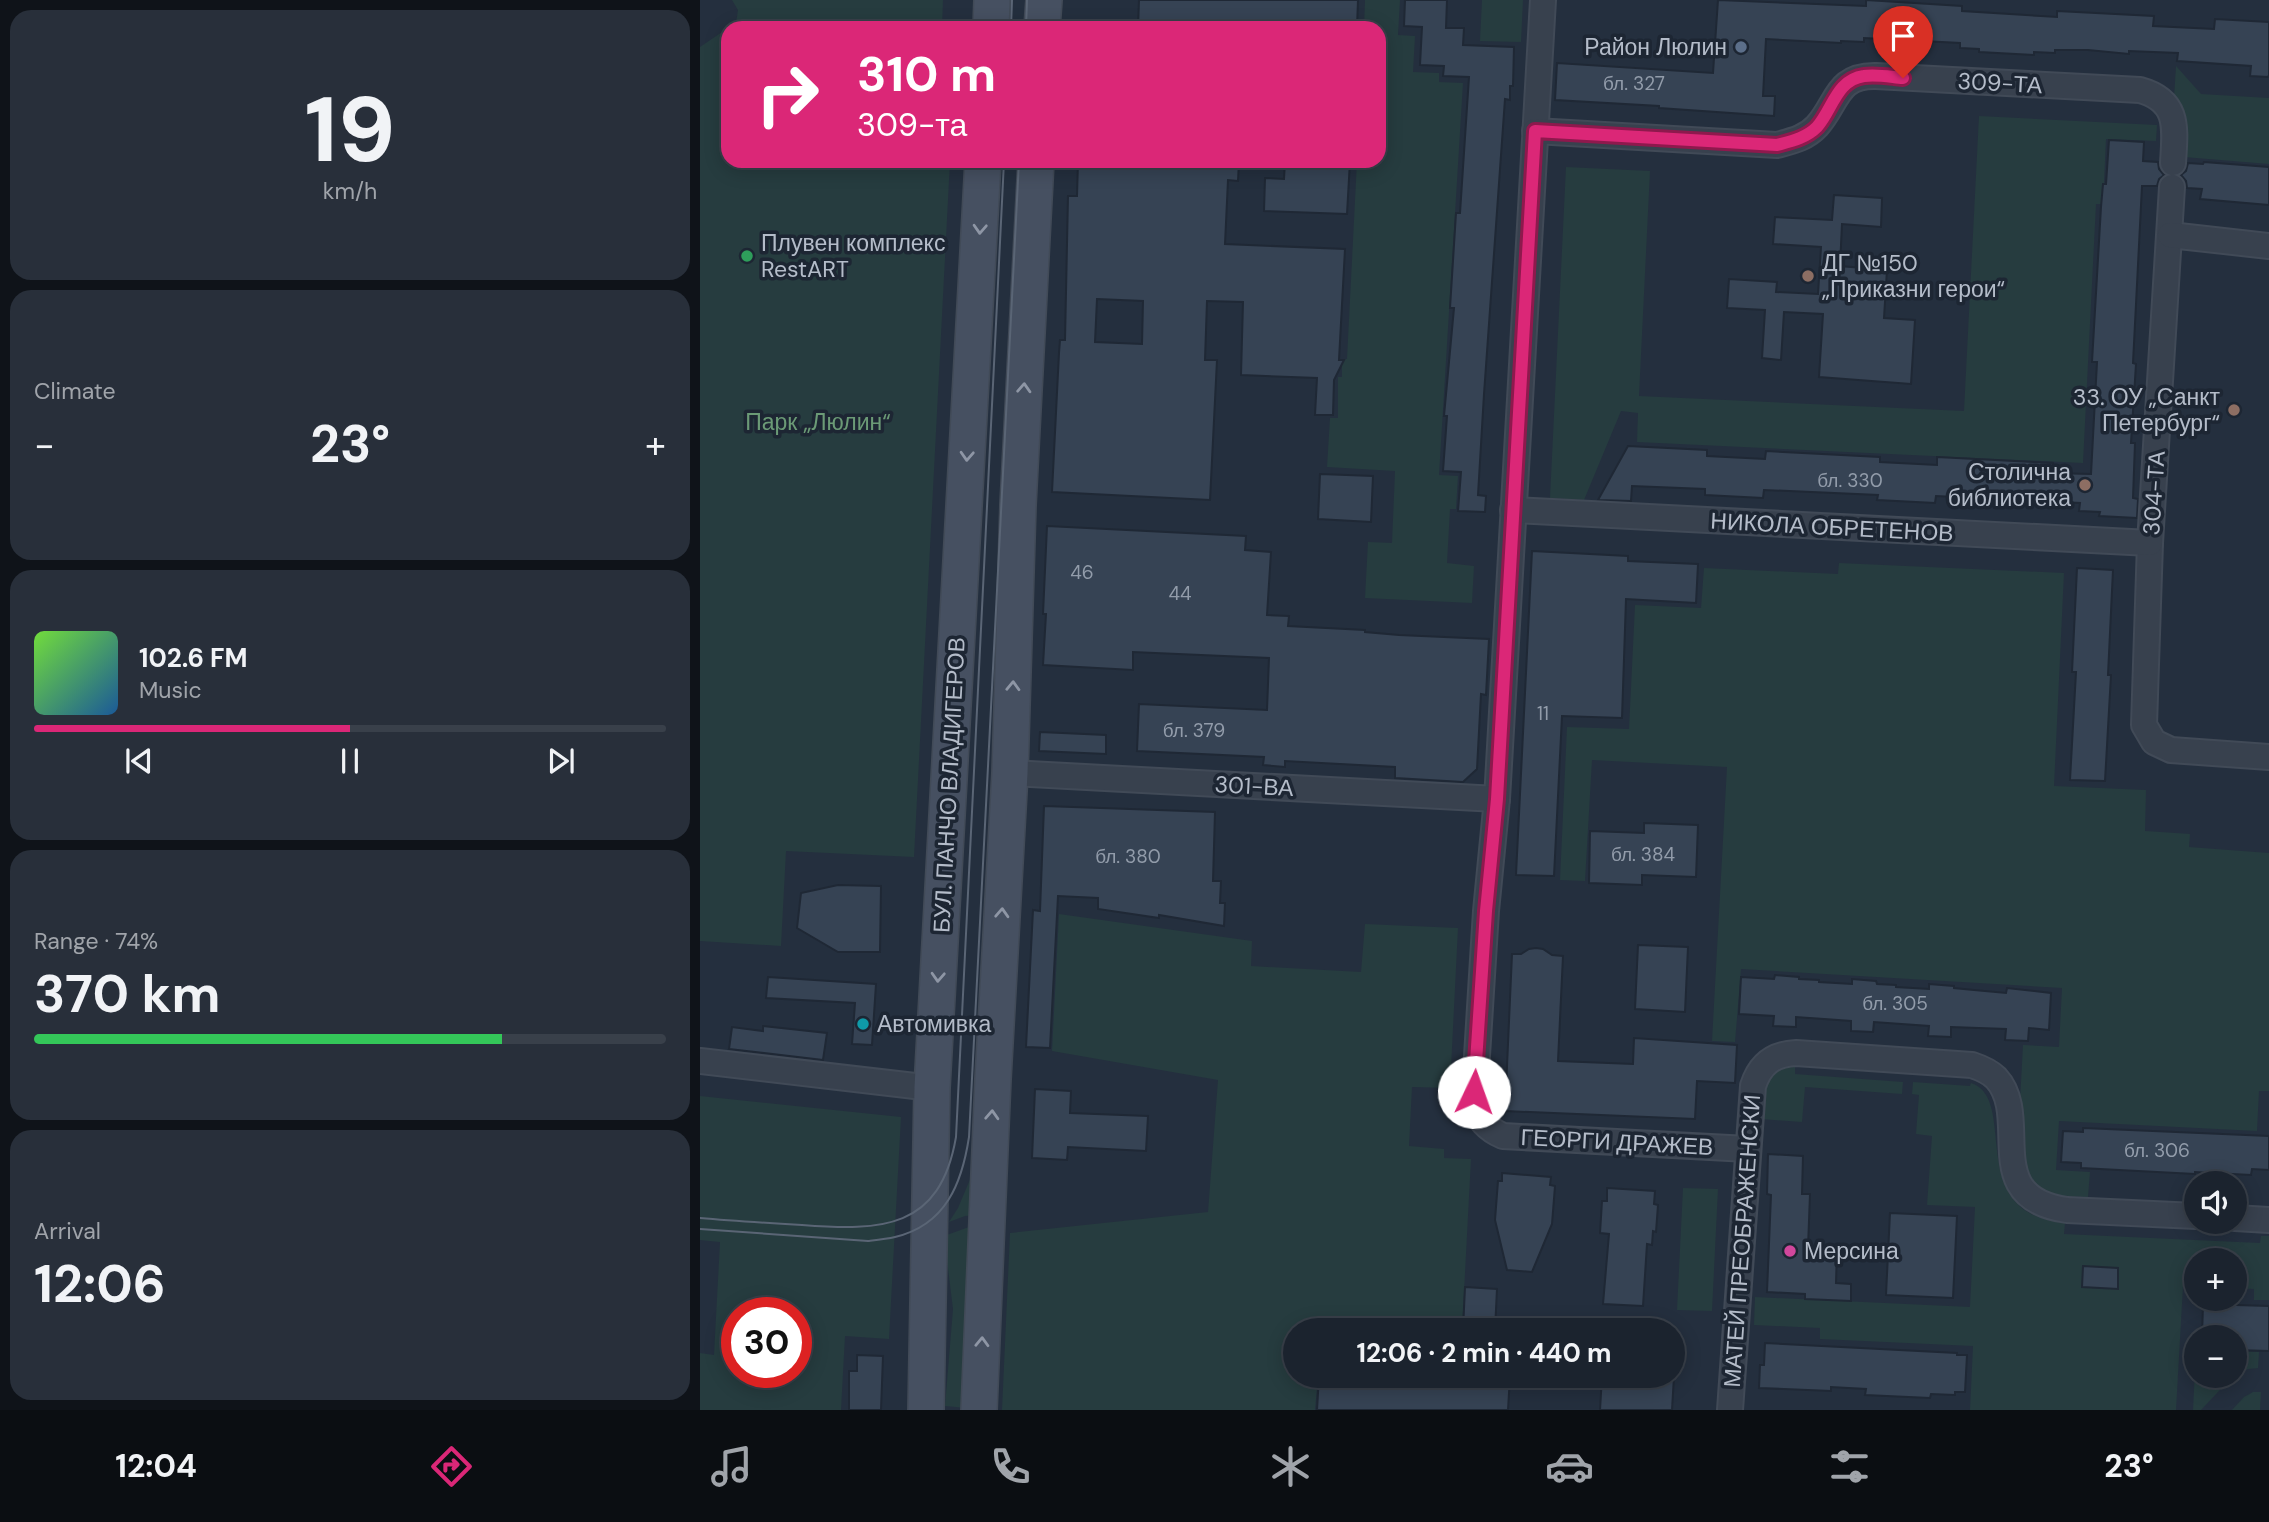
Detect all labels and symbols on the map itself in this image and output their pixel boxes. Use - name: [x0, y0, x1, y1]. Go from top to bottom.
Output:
- pin: [1873, 6, 1933, 78]
- place label: Район Люлин: [1584, 32, 1727, 62]
- marker: Район Люлин: [1733, 39, 1749, 55]
- street label: 309-ТА: [1957, 66, 2044, 100]
- house number: бл. 327: [1603, 71, 1665, 96]
- one-way arrow: [972, 224, 987, 235]
- place label: Плувен комплекс RestART: [761, 228, 945, 284]
- marker: Плувен комплекс RestART: [739, 248, 755, 264]
- place label: ДГ №150 „Приказни герои“: [1822, 248, 2005, 304]
- marker: ДГ №150 „Приказни герои“: [1800, 268, 1816, 284]
- one-way arrow: [1016, 382, 1031, 393]
- place label: 33. ОУ „Санкт Петербург“: [2073, 382, 2220, 438]
- marker: 33. ОУ „Санкт Петербург“: [2226, 402, 2242, 418]
- park label: Парк „Люлин“: [745, 407, 891, 437]
- street label: 304-ТА: [2136, 449, 2172, 536]
- one-way arrow: [960, 451, 975, 462]
- place label: Столична библиотека: [1948, 457, 2071, 513]
- house number: бл. 330: [1817, 468, 1883, 493]
- marker: Столична библиотека: [2077, 477, 2093, 493]
- street label: НИКОЛА ОБРЕТЕНОВ: [1710, 506, 1954, 548]
- house number: 46: [1070, 560, 1094, 585]
- house number: 44: [1168, 581, 1192, 606]
- street label: БУЛ. ПАНЧО ВЛАДИГЕРОВ: [926, 636, 972, 934]
- one-way arrow: [1005, 680, 1020, 691]
- house number: 11: [1537, 701, 1549, 726]
- house number: бл. 379: [1163, 718, 1225, 743]
- street label: 301-ВА: [1214, 769, 1295, 803]
- house number: бл. 384: [1611, 842, 1675, 867]
- house number: бл. 380: [1095, 844, 1161, 869]
- one-way arrow: [995, 907, 1010, 918]
- one-way arrow: [931, 972, 946, 983]
- house number: бл. 305: [1862, 991, 1928, 1016]
- place label: Автомивка: [877, 1009, 992, 1039]
- marker: Автомивка: [855, 1016, 871, 1032]
- position arrow: [1437, 1055, 1511, 1129]
- street label: МАТЕЙ ПРЕОБРАЖЕНСКИ: [1717, 1093, 1767, 1389]
- one-way arrow: [984, 1109, 999, 1120]
- street label: ГЕОРГИ ДРАЖЕВ: [1520, 1122, 1714, 1162]
- house number: бл. 306: [2124, 1138, 2190, 1163]
- place label: Мерсина: [1804, 1236, 1899, 1266]
- marker: Мерсина: [1782, 1243, 1798, 1259]
- speed limit sign: 30: [721, 1297, 812, 1388]
- one-way arrow: [974, 1336, 989, 1347]

